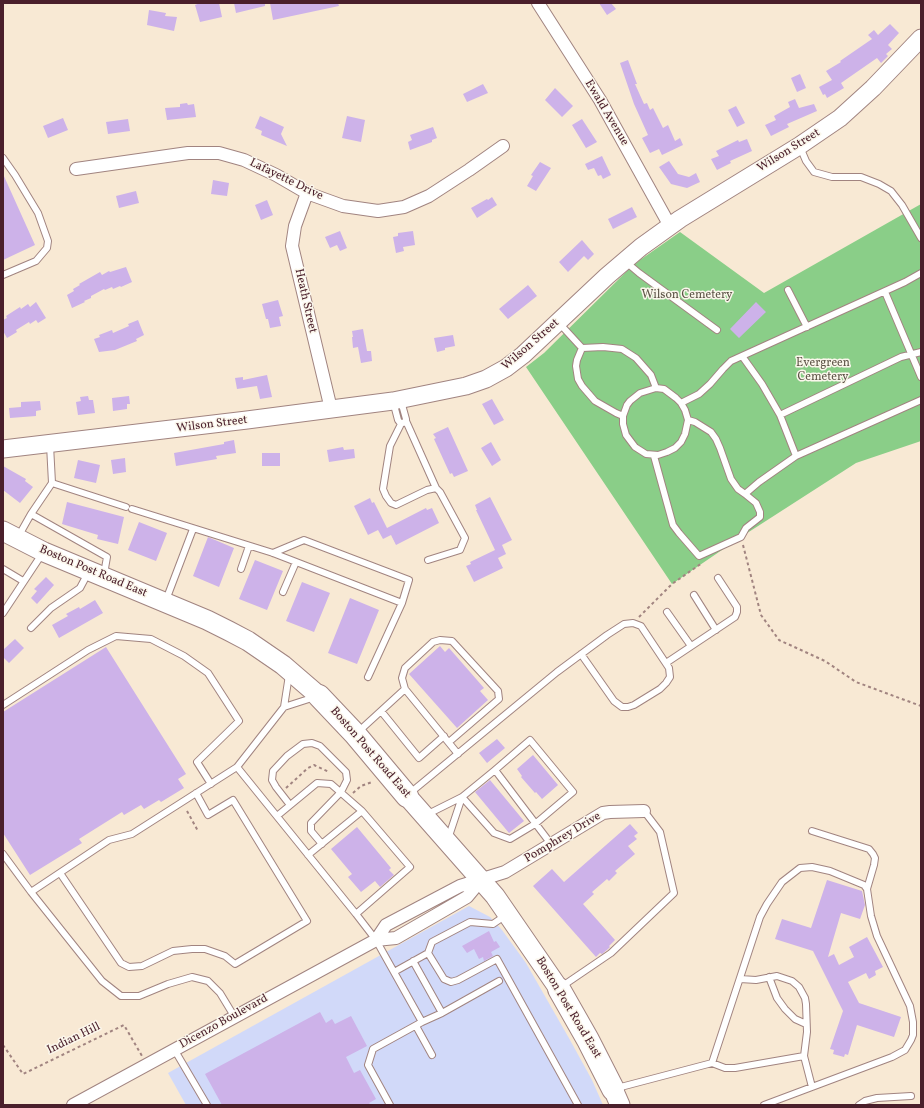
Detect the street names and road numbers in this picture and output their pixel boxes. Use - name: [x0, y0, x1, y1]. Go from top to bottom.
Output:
- street label: Ewald Avenue: [581, 77, 631, 149]
- street label: Wilson Street: [755, 126, 823, 176]
- street label: Lafayette Drive: [247, 156, 325, 204]
- street label: Heath Street: [291, 267, 319, 335]
- street label: Wilson Street: [499, 316, 563, 374]
- street label: Wilson Street: [176, 414, 248, 436]
- street label: Boston Post Road East: [37, 543, 149, 601]
- street label: Boston Post Road East: [327, 705, 413, 801]
- street label: Pomphrey Drive: [522, 810, 604, 866]
- street label: Boston Post Road East: [532, 955, 604, 1061]
- street label: Dicenzo Boulevard: [177, 992, 271, 1052]
- street label: Indian Hill: [45, 1020, 103, 1058]

